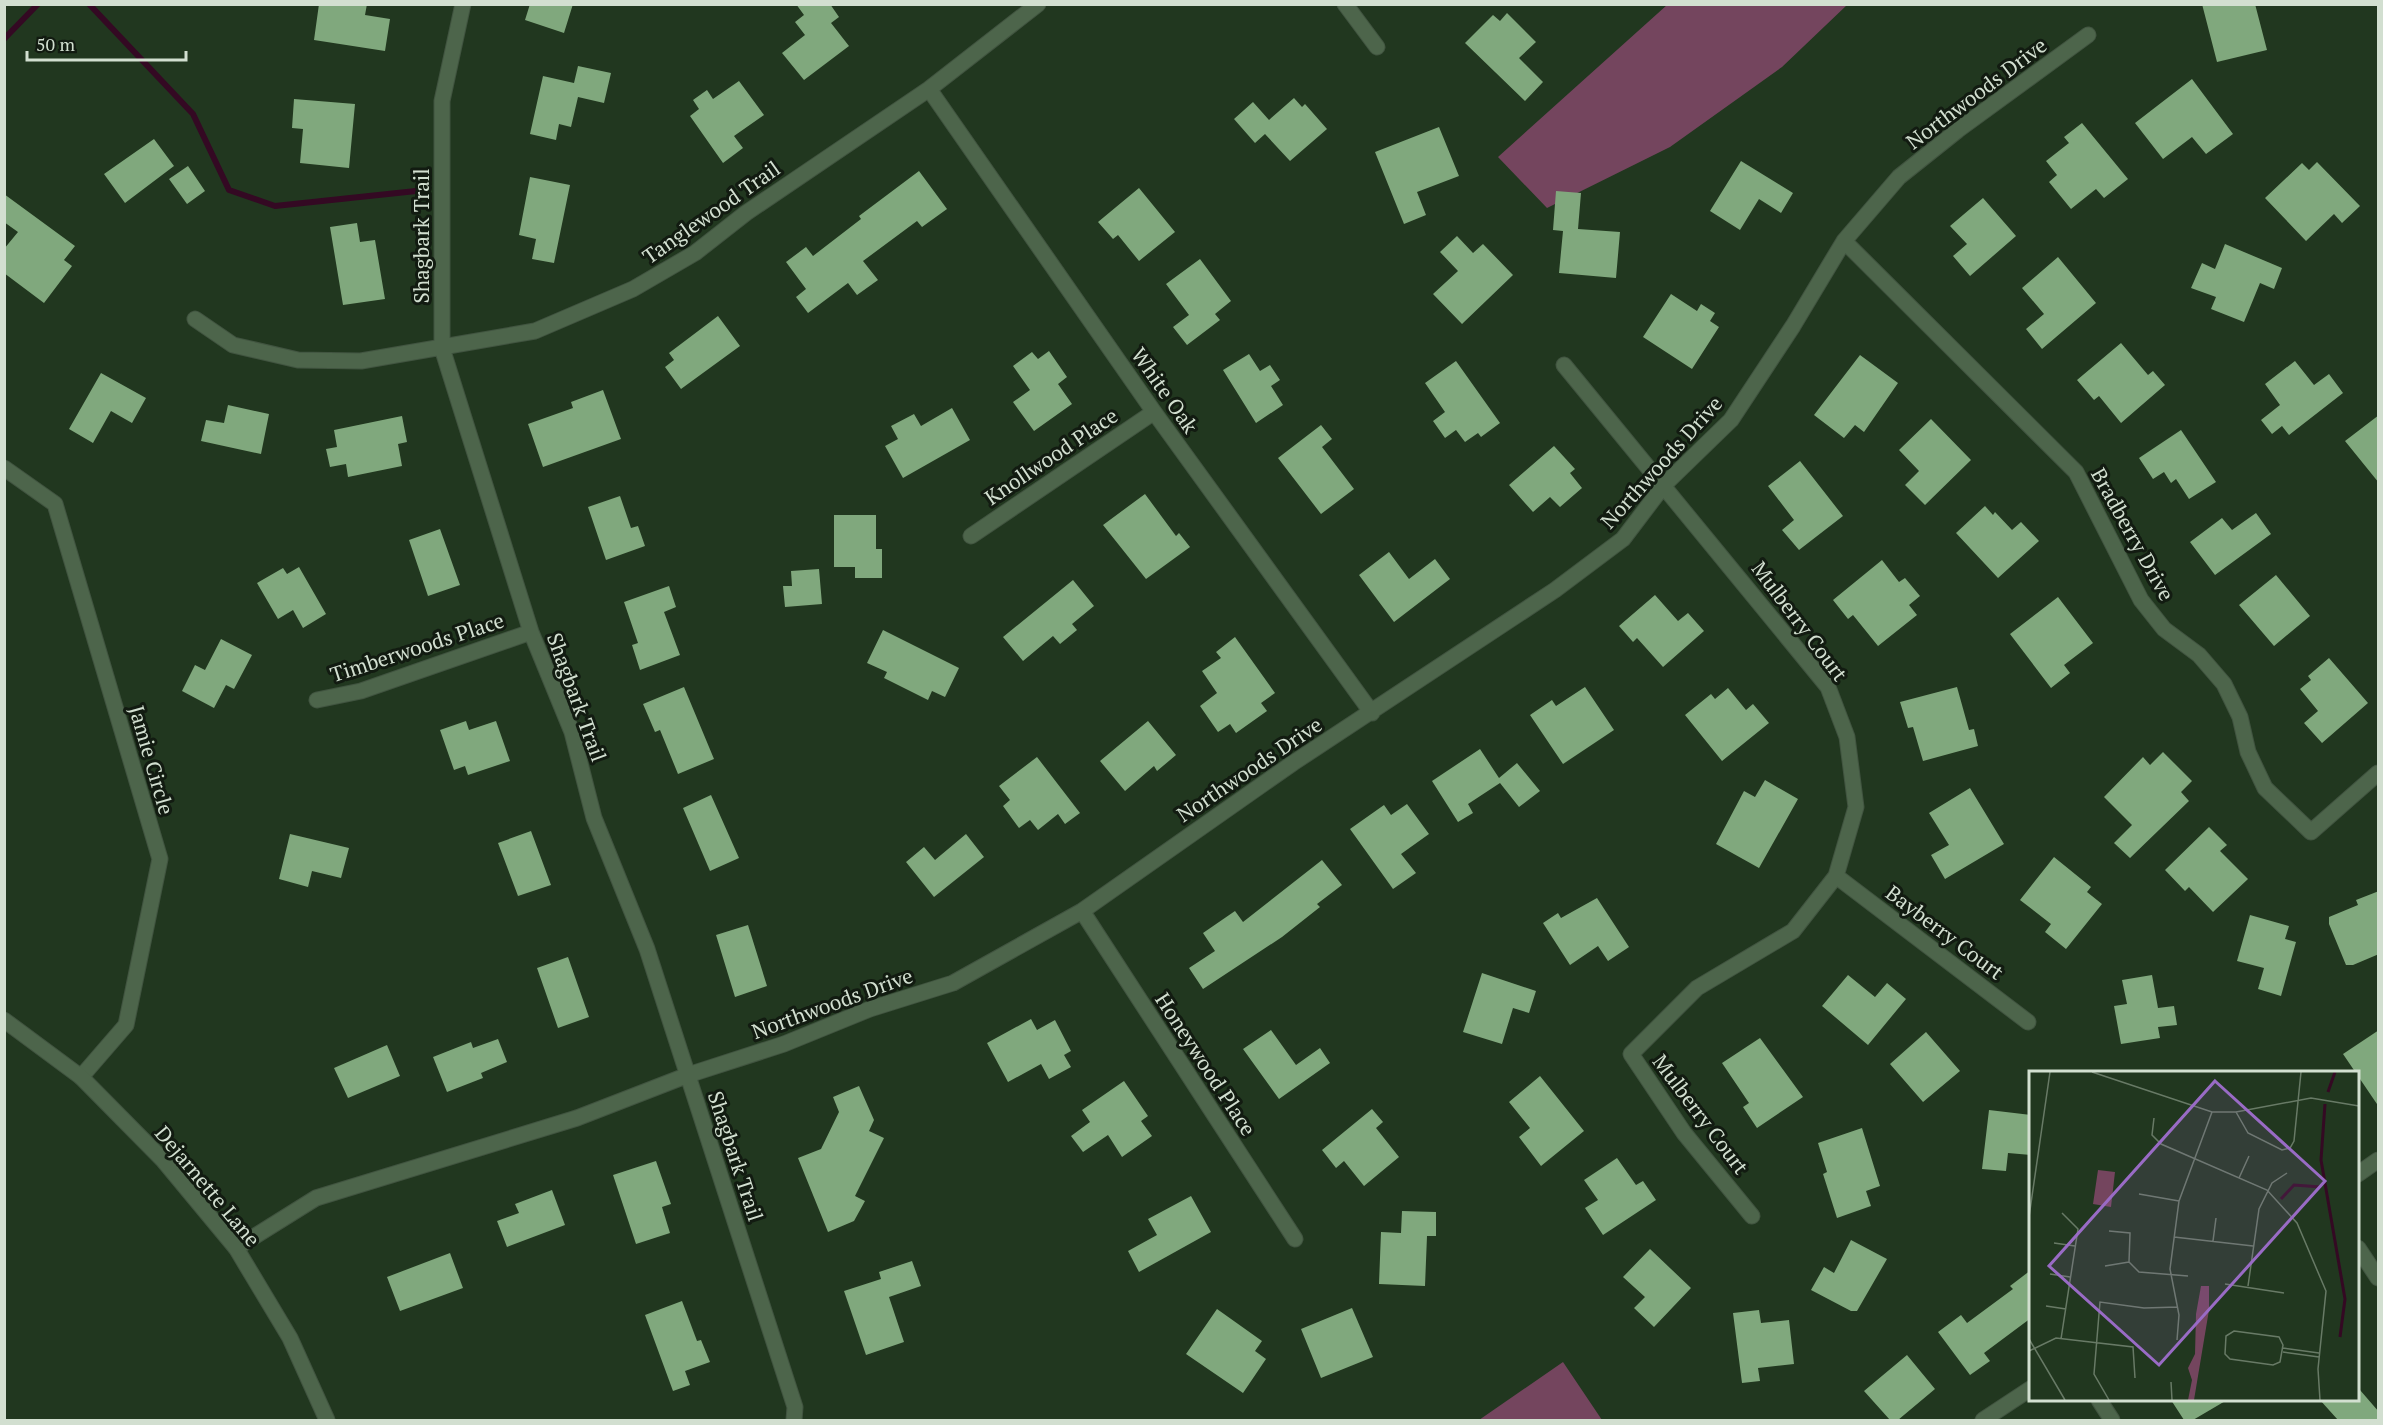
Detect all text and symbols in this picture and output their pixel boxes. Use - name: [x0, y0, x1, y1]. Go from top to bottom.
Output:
- scale bar: [27, 24, 186, 62]
- street label: Northwoods Drive: [1900, 31, 2052, 155]
- text: 50 m: [36, 32, 76, 56]
- street label: Tanglewood Trail: [637, 154, 785, 270]
- street label: Shagbark Trail: [407, 169, 435, 303]
- street label: White Oak: [1125, 342, 1205, 439]
- street label: Northwoods Drive: [1594, 390, 1728, 534]
- street label: Knollwood Place: [979, 401, 1123, 511]
- street label: Bradberry Drive: [2085, 463, 2181, 605]
- street label: Mulberry Court: [1746, 555, 1854, 687]
- street label: Timberwoods Place: [326, 606, 508, 688]
- street label: Shagbark Trail: [541, 629, 613, 765]
- street label: Jamie Circle: [123, 702, 181, 818]
- street label: Northwoods Drive: [1171, 710, 1327, 828]
- street label: Bayberry Court: [1880, 878, 2010, 986]
- street label: Northwoods Drive: [748, 961, 916, 1045]
- street label: Honeywood Place: [1149, 987, 1263, 1141]
- street label: Mulberry Court: [1647, 1048, 1755, 1180]
- inset map: [2029, 1071, 2359, 1401]
- street label: Shagbark Trail: [702, 1087, 770, 1225]
- street label: Dejarnette Lane: [149, 1120, 267, 1252]

